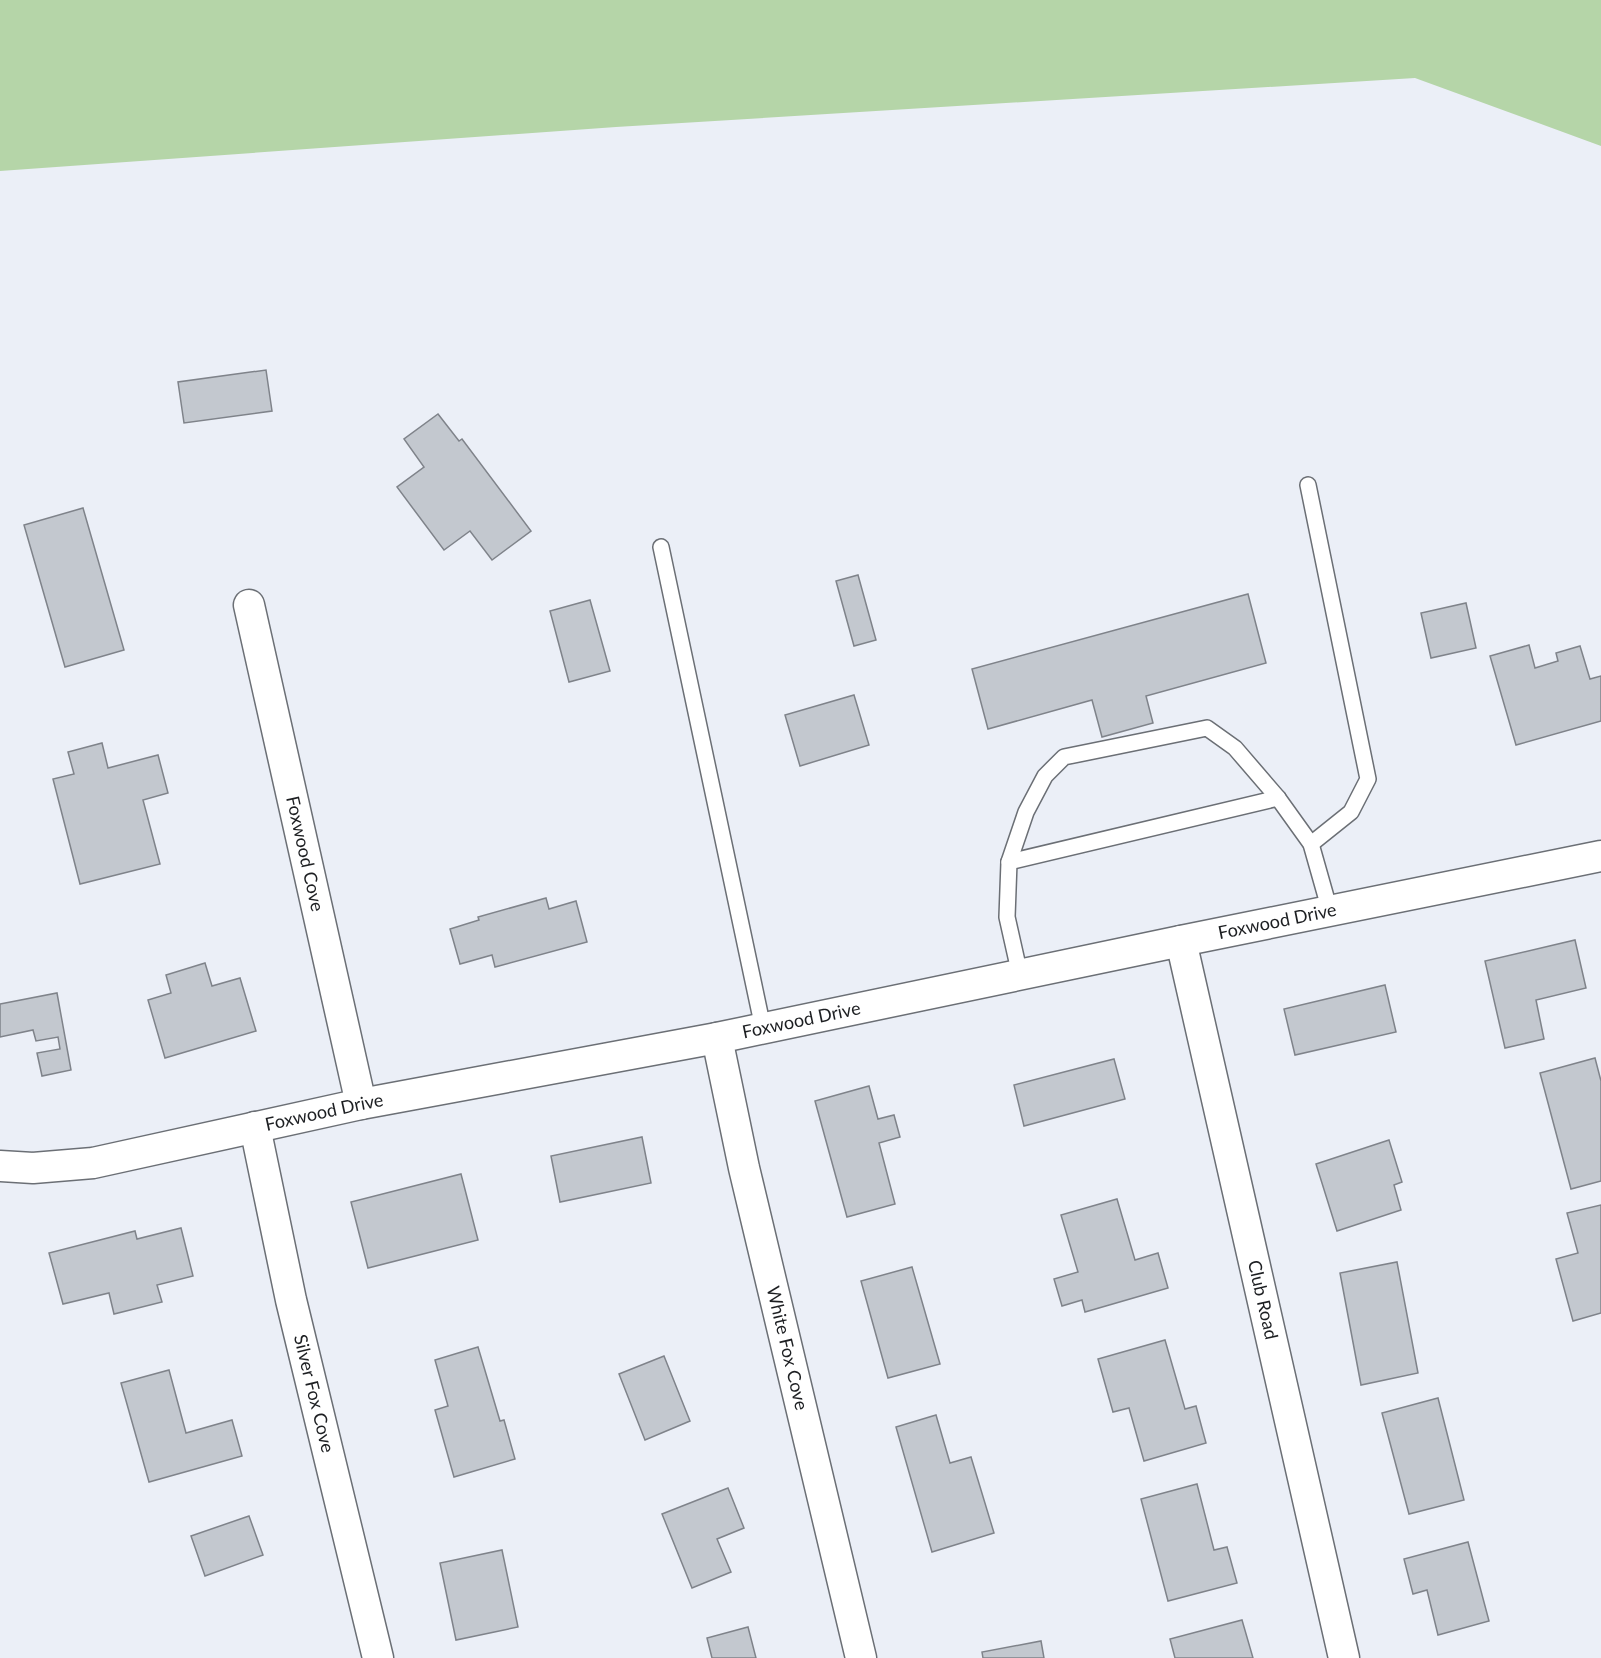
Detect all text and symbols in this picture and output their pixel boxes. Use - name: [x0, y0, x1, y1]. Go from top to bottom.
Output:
- street label: Foxwood Cove: [282, 794, 329, 913]
- street label: Foxwood Drive: [1216, 898, 1338, 943]
- street label: Foxwood Drive: [740, 996, 862, 1042]
- street label: Foxwood Drive: [263, 1088, 385, 1135]
- street label: Club Road: [1244, 1258, 1283, 1342]
- street label: White Fox Cove: [763, 1284, 813, 1412]
- street label: Silver Fox Cove: [290, 1332, 340, 1455]

